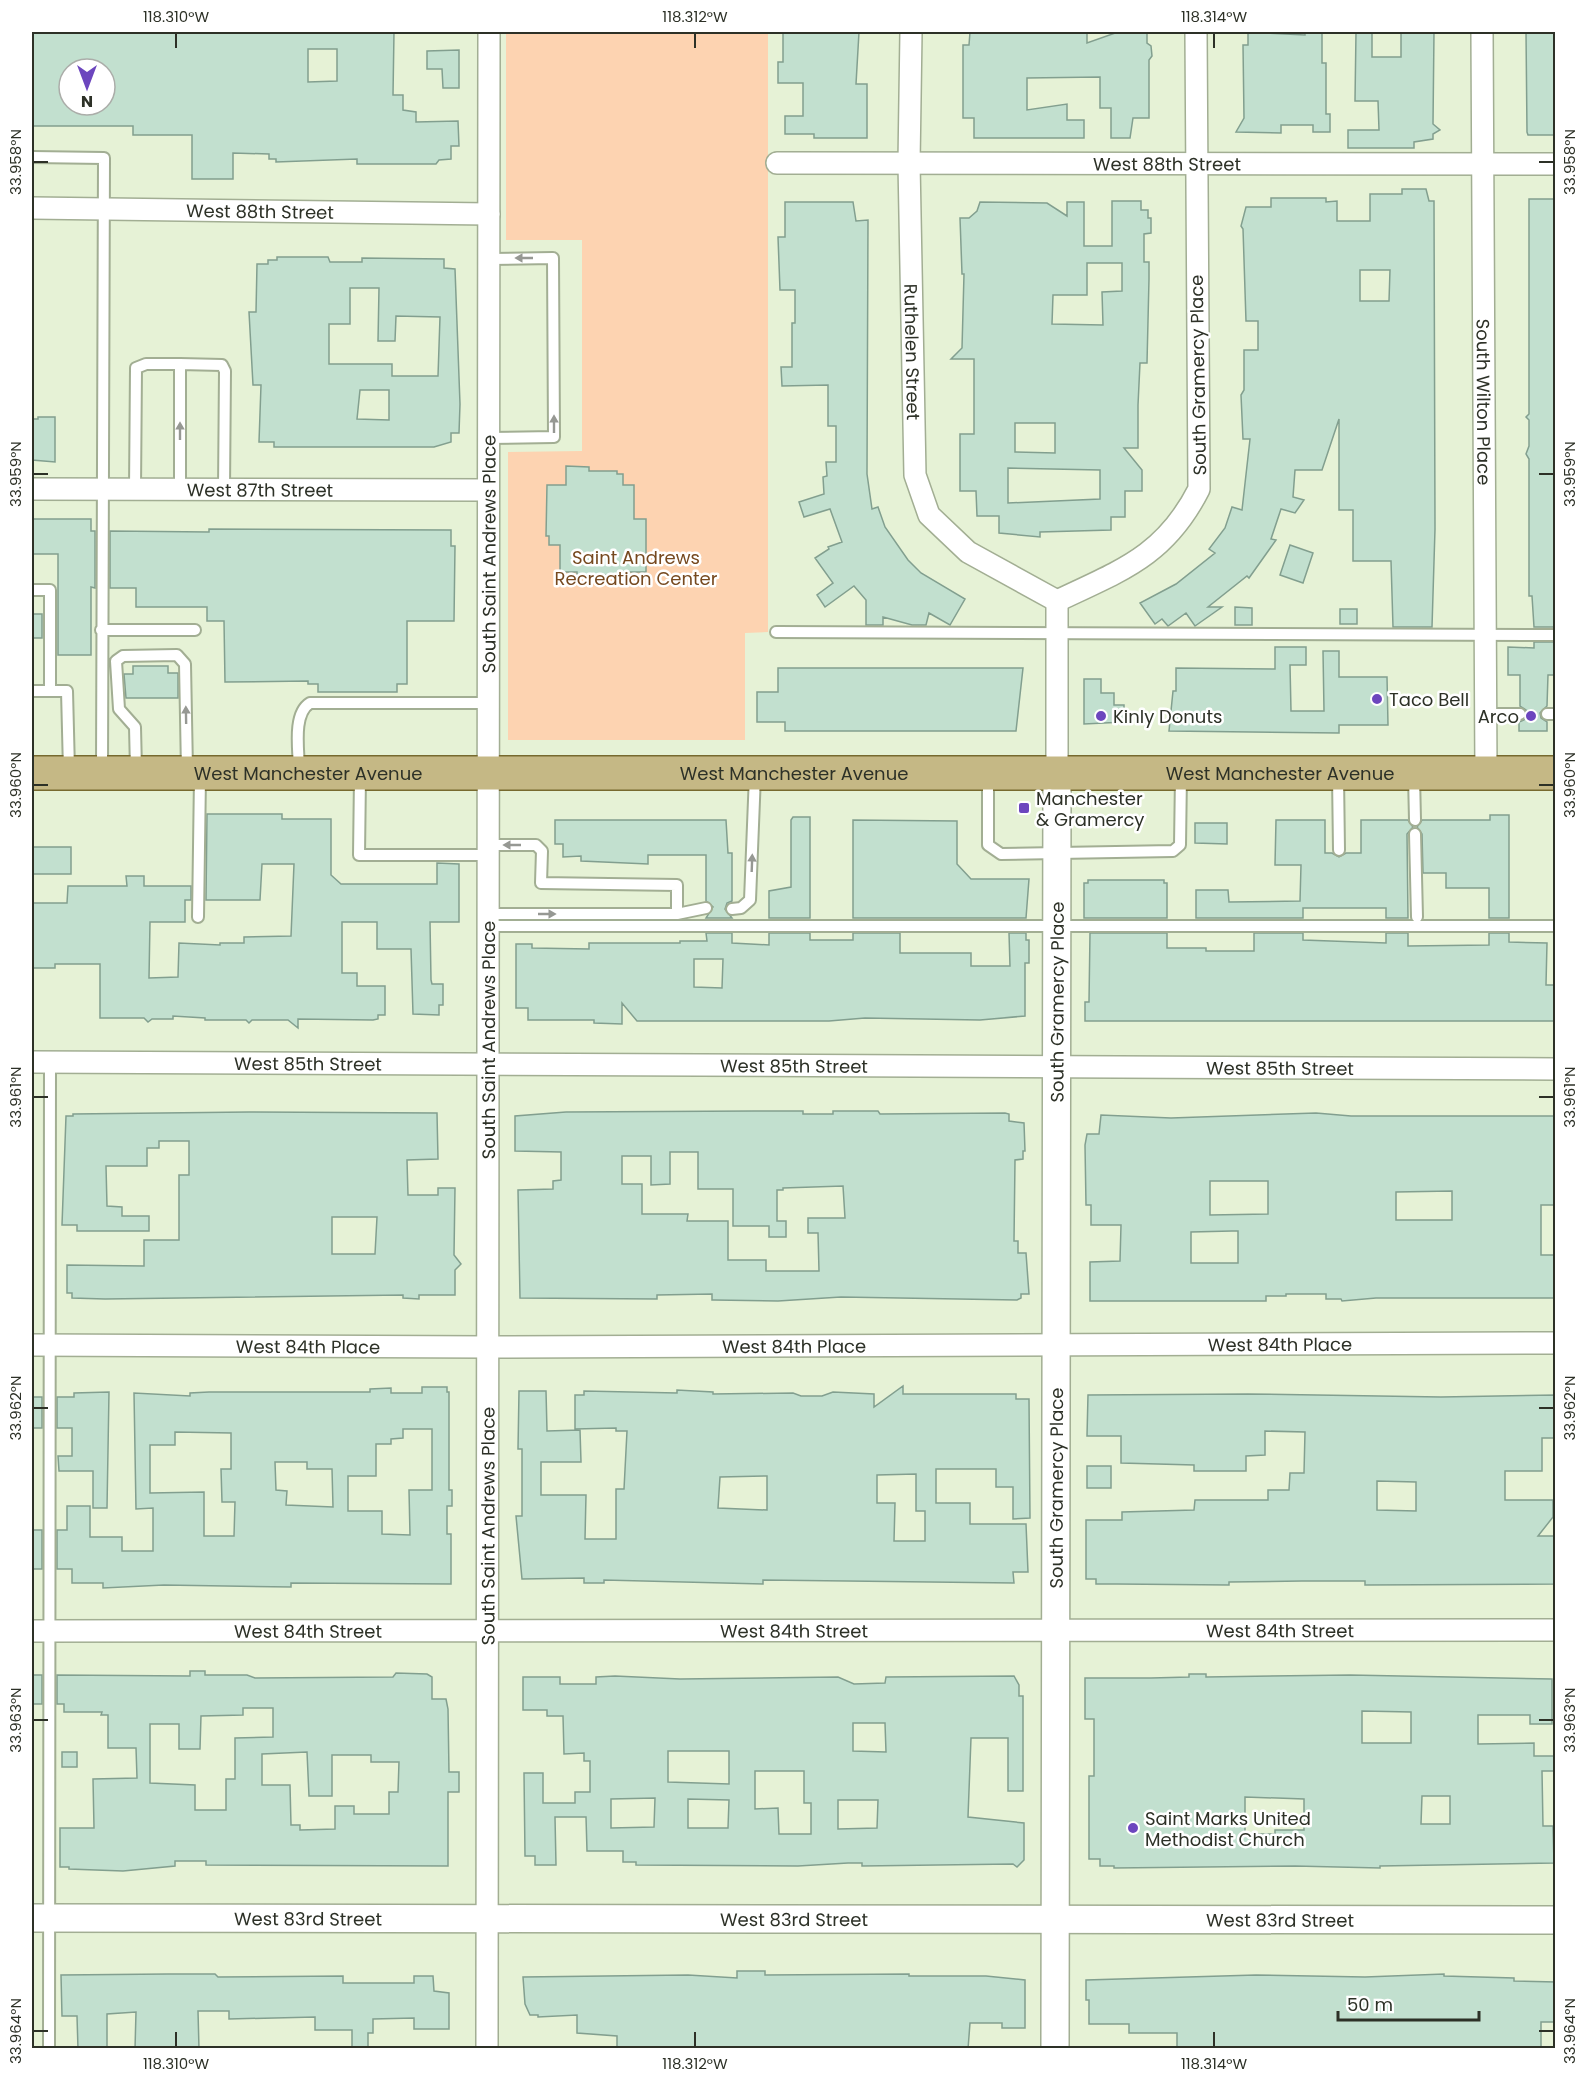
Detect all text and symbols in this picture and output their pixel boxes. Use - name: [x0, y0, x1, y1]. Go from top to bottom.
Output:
- text: 118.310°W: [143, 6, 209, 27]
- text: 118.312°W: [662, 6, 728, 27]
- text: 118.314°W: [1181, 6, 1247, 27]
- north arrow: [57, 57, 117, 117]
- text: N: [81, 90, 93, 113]
- text: 33.958°N: [5, 129, 26, 195]
- text: 33.958°N: [1559, 129, 1580, 195]
- street label: West 88th Street: [1093, 151, 1241, 176]
- street label: West 88th Street: [186, 198, 334, 224]
- one-way arrow: [515, 253, 534, 263]
- street label: South Gramercy Place: [1184, 274, 1212, 476]
- street label: Ruthelen Street: [899, 283, 926, 420]
- street label: South Wilton Place: [1471, 319, 1497, 485]
- one-way arrow: [549, 415, 559, 434]
- one-way arrow: [175, 422, 185, 441]
- street label: South Saint Andrews Place: [476, 435, 501, 673]
- text: 33.959°N: [5, 441, 26, 507]
- text: 33.959°N: [1559, 441, 1580, 507]
- street label: West 87th Street: [187, 477, 333, 502]
- park label: Saint Andrews Recreation Center: [555, 545, 718, 591]
- place label: Taco Bell: [1389, 687, 1469, 712]
- marker: Taco Bell: [1370, 692, 1384, 706]
- place label: Kinly Donuts: [1113, 704, 1222, 729]
- place label: Arco: [1478, 704, 1519, 729]
- one-way arrow: [181, 705, 191, 724]
- marker: Kinly Donuts: [1094, 709, 1108, 723]
- marker: Arco: [1524, 709, 1538, 723]
- text: 33.960°N: [5, 752, 26, 818]
- text: 33.960°N: [1559, 752, 1580, 818]
- street label: West Manchester Avenue: [194, 761, 422, 786]
- street label: West Manchester Avenue: [680, 761, 908, 786]
- street label: West Manchester Avenue: [1166, 761, 1394, 786]
- place label: Manchester & Gramercy: [1036, 786, 1144, 832]
- marker: Manchester & Gramercy: [1017, 801, 1031, 815]
- one-way arrow: [503, 840, 522, 850]
- one-way arrow: [747, 854, 756, 873]
- street label: South Gramercy Place: [1044, 902, 1069, 1102]
- one-way arrow: [537, 909, 556, 919]
- street label: South Saint Andrews Place: [475, 921, 501, 1159]
- street label: West 85th Street: [234, 1050, 382, 1076]
- street label: West 85th Street: [720, 1053, 868, 1078]
- street label: West 85th Street: [1206, 1055, 1354, 1081]
- text: 33.961°N: [5, 1066, 26, 1128]
- text: 33.961°N: [1559, 1066, 1580, 1128]
- street label: West 84th Place: [1208, 1331, 1352, 1357]
- street label: West 84th Place: [236, 1333, 380, 1359]
- street label: West 84th Place: [722, 1333, 866, 1359]
- text: 33.962°N: [5, 1375, 26, 1441]
- text: 33.962°N: [1559, 1375, 1580, 1441]
- street label: South Gramercy Place: [1043, 1388, 1069, 1588]
- street label: South Saint Andrews Place: [475, 1407, 500, 1645]
- street label: West 84th Street: [234, 1618, 382, 1643]
- street label: West 84th Street: [720, 1618, 868, 1643]
- street label: West 84th Street: [1206, 1618, 1354, 1643]
- text: 33.963°N: [5, 1687, 26, 1753]
- text: 33.963°N: [1559, 1687, 1580, 1753]
- place label: Saint Marks United Methodist Church: [1145, 1806, 1311, 1852]
- marker: Saint Marks United Methodist Church: [1126, 1821, 1140, 1835]
- street label: West 83rd Street: [234, 1906, 382, 1931]
- street label: West 83rd Street: [720, 1906, 868, 1932]
- street label: West 83rd Street: [1206, 1907, 1354, 1932]
- scale bar: [1338, 1984, 1479, 2022]
- text: 50 m: [1347, 1992, 1393, 2017]
- text: 33.964°N: [5, 1998, 26, 2064]
- text: 33.964°N: [1559, 1998, 1580, 2064]
- text: 118.310°W: [143, 2053, 209, 2074]
- text: 118.312°W: [662, 2053, 728, 2074]
- text: 118.314°W: [1181, 2053, 1247, 2074]

